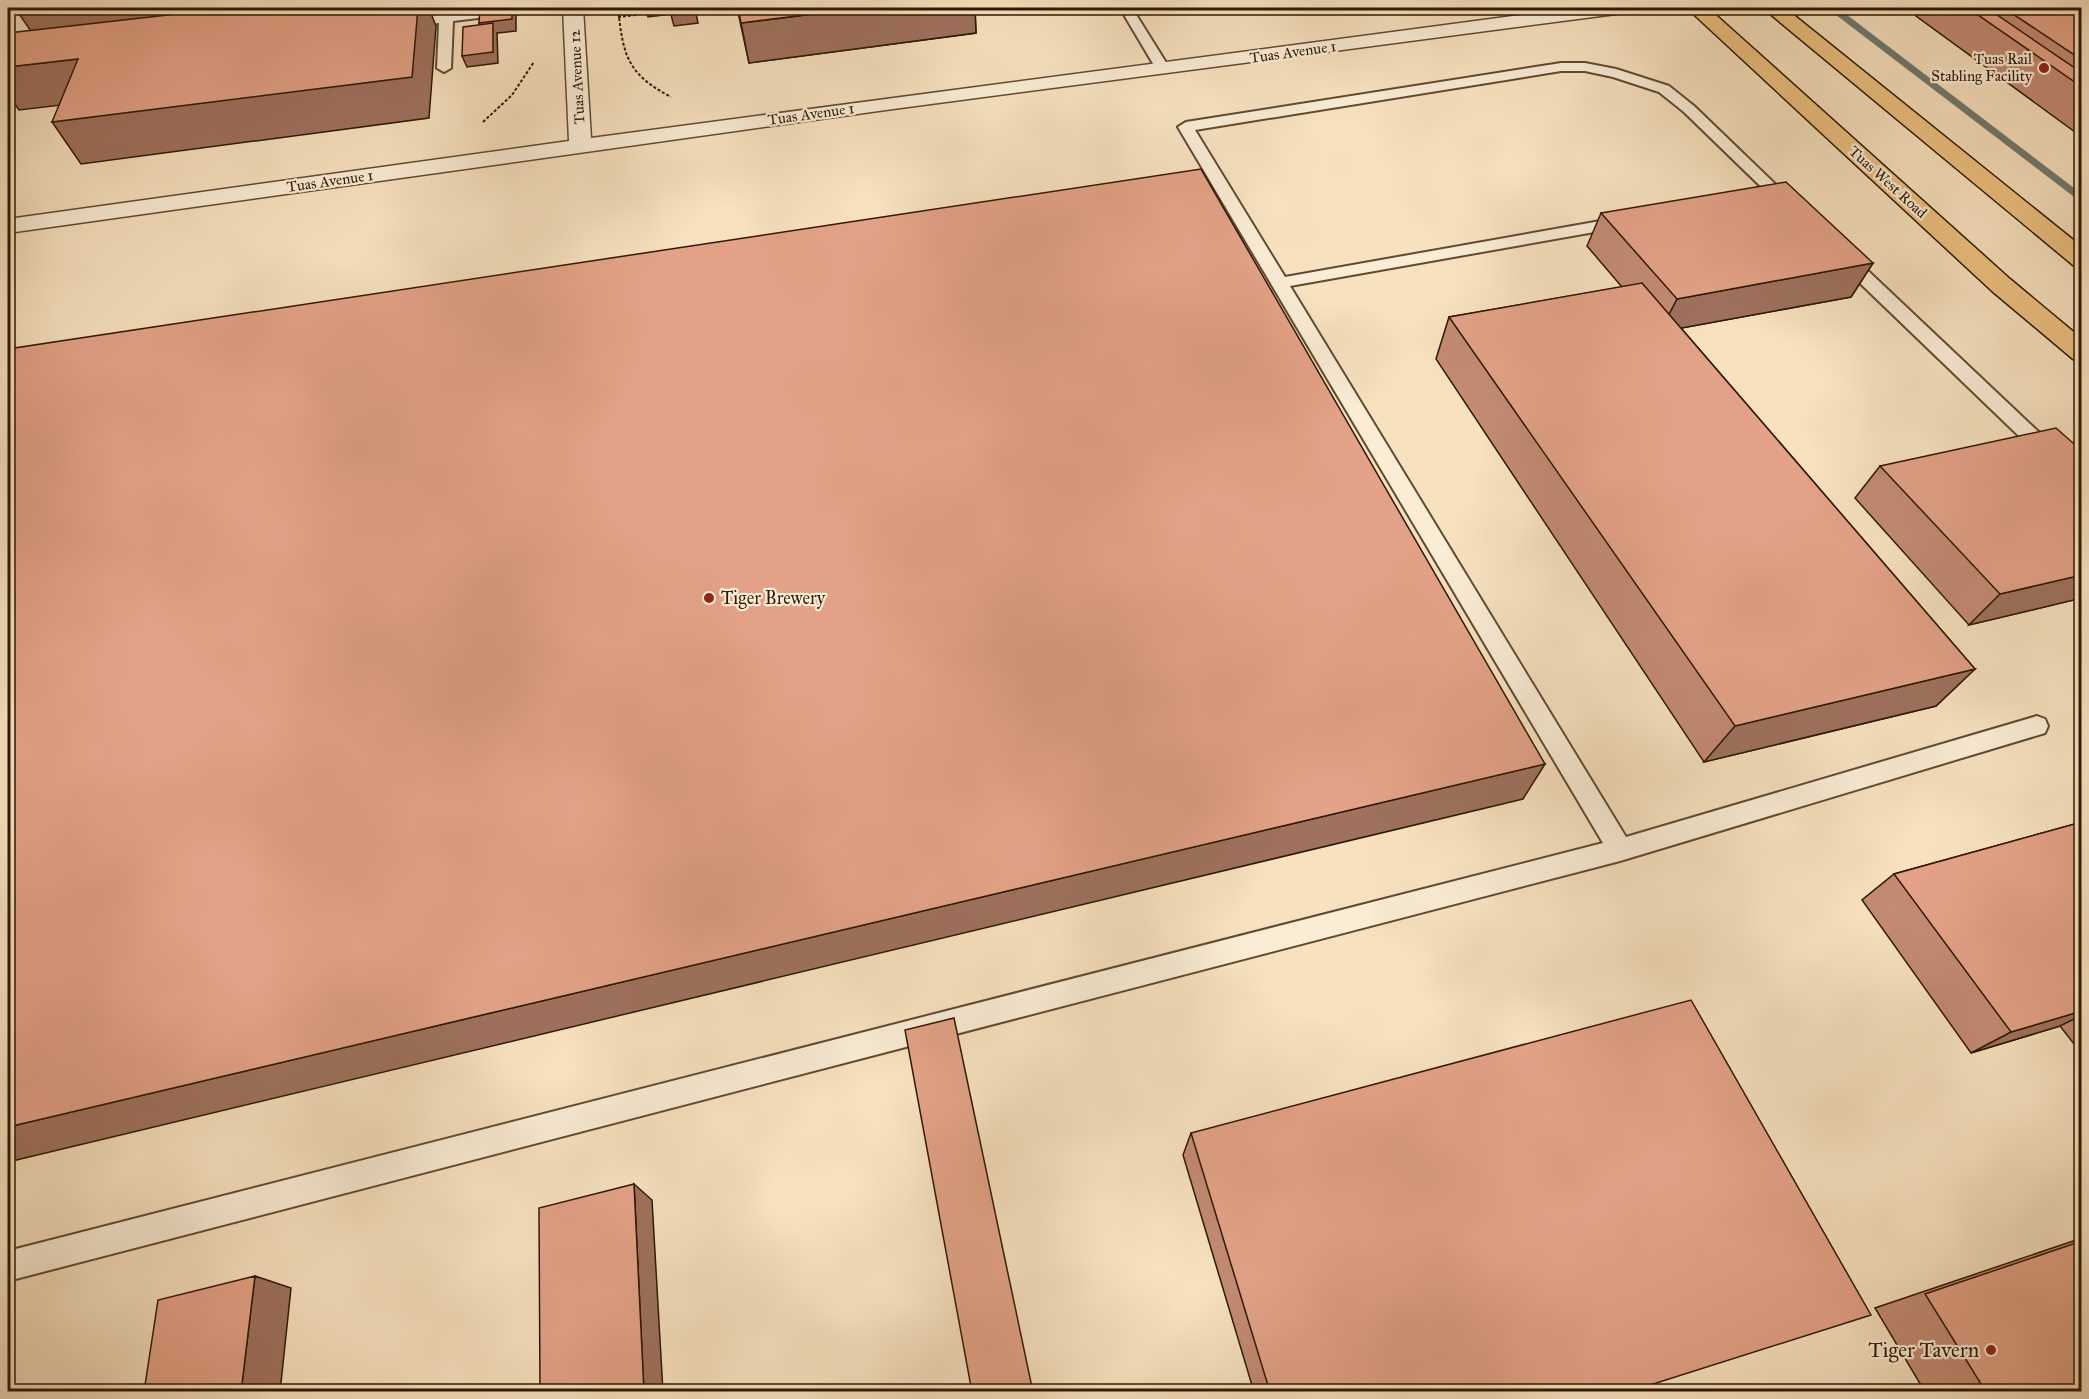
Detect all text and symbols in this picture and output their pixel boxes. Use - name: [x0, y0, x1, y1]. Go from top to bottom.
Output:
- street label: Tuas Avenue 12: [566, 29, 588, 125]
- street label: Tuas Avenue 1: [1249, 37, 1338, 67]
- place label: Tuas Rail Stabling Facility: [1931, 50, 2033, 85]
- marker: Tuas Rail Stabling Facility: [2037, 61, 2051, 75]
- street label: Tuas Avenue 1: [767, 99, 856, 129]
- street label: Tuas West Road: [1845, 142, 1931, 222]
- street label: Tuas Avenue 1: [286, 166, 375, 196]
- place label: Tiger Brewery: [721, 587, 826, 610]
- marker: Tiger Brewery: [702, 591, 716, 605]
- place label: Tiger Tavern: [1868, 1337, 1979, 1363]
- marker: Tiger Tavern: [1984, 1343, 1998, 1357]

